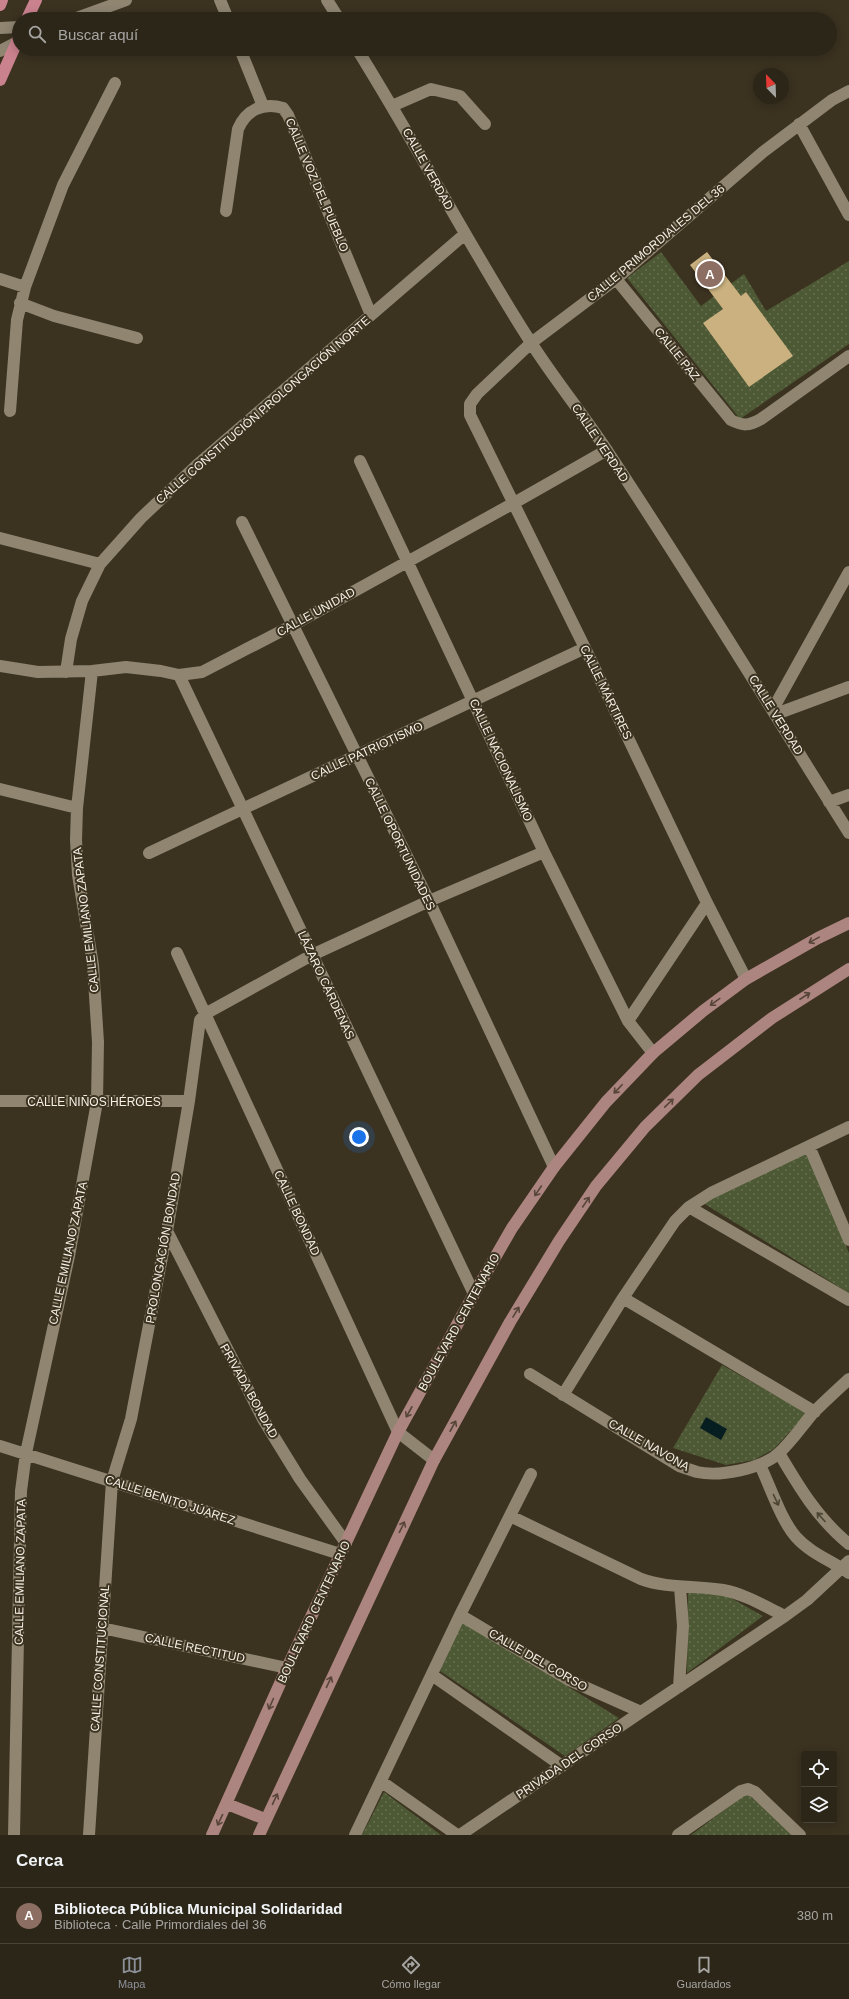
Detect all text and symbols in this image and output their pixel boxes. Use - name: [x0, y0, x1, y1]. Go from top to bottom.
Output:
- search box: [12, 12, 837, 56]
- icon: search: [26, 23, 48, 45]
- text: Buscar aquí: [58, 26, 138, 43]
- north arrow: [753, 68, 789, 104]
- street label: CALLE VOZ DEL PUEBLO: [282, 116, 352, 254]
- street label: CALLE VERDAD: [400, 126, 456, 213]
- street label: CALLE PRIMORDIALES DEL 36: [584, 181, 728, 305]
- pin: A: [697, 259, 723, 289]
- street label: CALLE CONSTITUCIÓN PROLONGACIÓN NORTE: [152, 312, 373, 507]
- street label: CALLE PAZ: [651, 325, 703, 383]
- street label: CALLE VERDAD: [569, 401, 632, 485]
- street label: CALLE UNIDAD: [274, 585, 358, 639]
- street label: CALLE MÁRTIRES: [577, 642, 636, 741]
- street label: CALLE VERDAD: [746, 673, 806, 758]
- street label: CALLE NACIONALISMO: [466, 697, 536, 823]
- street label: CALLE PATRIOTISMO: [309, 719, 425, 783]
- street label: CALLE OPORTUNIDADES: [362, 775, 438, 913]
- street label: CALLE EMILIANO ZAPATA: [70, 847, 102, 993]
- street label: LÁZARO CÁRDENAS: [295, 928, 358, 1041]
- one-way arrow: [808, 937, 820, 945]
- one-way arrow: [799, 992, 811, 1000]
- one-way arrow: [709, 998, 720, 1007]
- one-way arrow: [614, 1084, 623, 1095]
- street label: CALLE NIÑOS HÉROES: [27, 1094, 161, 1109]
- one-way arrow: [664, 1098, 674, 1108]
- your location: [349, 1127, 369, 1147]
- street label: CALLE BONDAD: [271, 1168, 323, 1258]
- street label: PROLONGACIÓN BONDAD: [142, 1171, 183, 1324]
- street label: CALLE EMILIANO ZAPATA: [46, 1180, 90, 1326]
- one-way arrow: [533, 1185, 541, 1197]
- one-way arrow: [582, 1197, 590, 1208]
- street label: BOULEVARD CENTENARIO: [415, 1251, 503, 1393]
- one-way arrow: [513, 1306, 521, 1318]
- street label: PRIVADA BONDAD: [217, 1341, 281, 1441]
- one-way arrow: [405, 1406, 412, 1418]
- street label: CALLE NAVONA: [606, 1416, 692, 1474]
- one-way arrow: [450, 1420, 457, 1432]
- street label: CALLE BENITO JÚAREZ: [103, 1471, 237, 1528]
- one-way arrow: [773, 1494, 780, 1506]
- street label: CALLE EMILIANO ZAPATA: [12, 1499, 28, 1645]
- one-way arrow: [816, 1512, 825, 1523]
- one-way arrow: [399, 1521, 406, 1533]
- street label: BOULEVARD CENTENARIO: [275, 1539, 353, 1685]
- street label: CALLE CONSTITUCIONAL: [88, 1584, 112, 1732]
- street label: CALLE DEL CORSO: [486, 1626, 590, 1694]
- street label: CALLE RECTITUD: [144, 1631, 247, 1666]
- one-way arrow: [326, 1676, 333, 1688]
- one-way arrow: [267, 1697, 274, 1709]
- street label: PRIVADA DEL CORSO: [513, 1720, 625, 1802]
- map controls: [801, 1751, 837, 1823]
- button: locate: [801, 1751, 837, 1787]
- button: layers: [801, 1787, 837, 1823]
- one-way arrow: [271, 1794, 279, 1806]
- one-way arrow: [215, 1813, 223, 1825]
- text: Cerca: [16, 1851, 63, 1870]
- text: Biblioteca Pública Municipal Solidaridad: [54, 1900, 342, 1917]
- text: A: [24, 1908, 34, 1923]
- text: 380 m: [797, 1908, 833, 1923]
- text: Biblioteca · Calle Primordiales del 36: [54, 1917, 266, 1932]
- tab: Mapa: [118, 1954, 145, 1990]
- tab: Cómo llegar: [381, 1954, 441, 1990]
- tab: Guardados: [677, 1954, 731, 1990]

